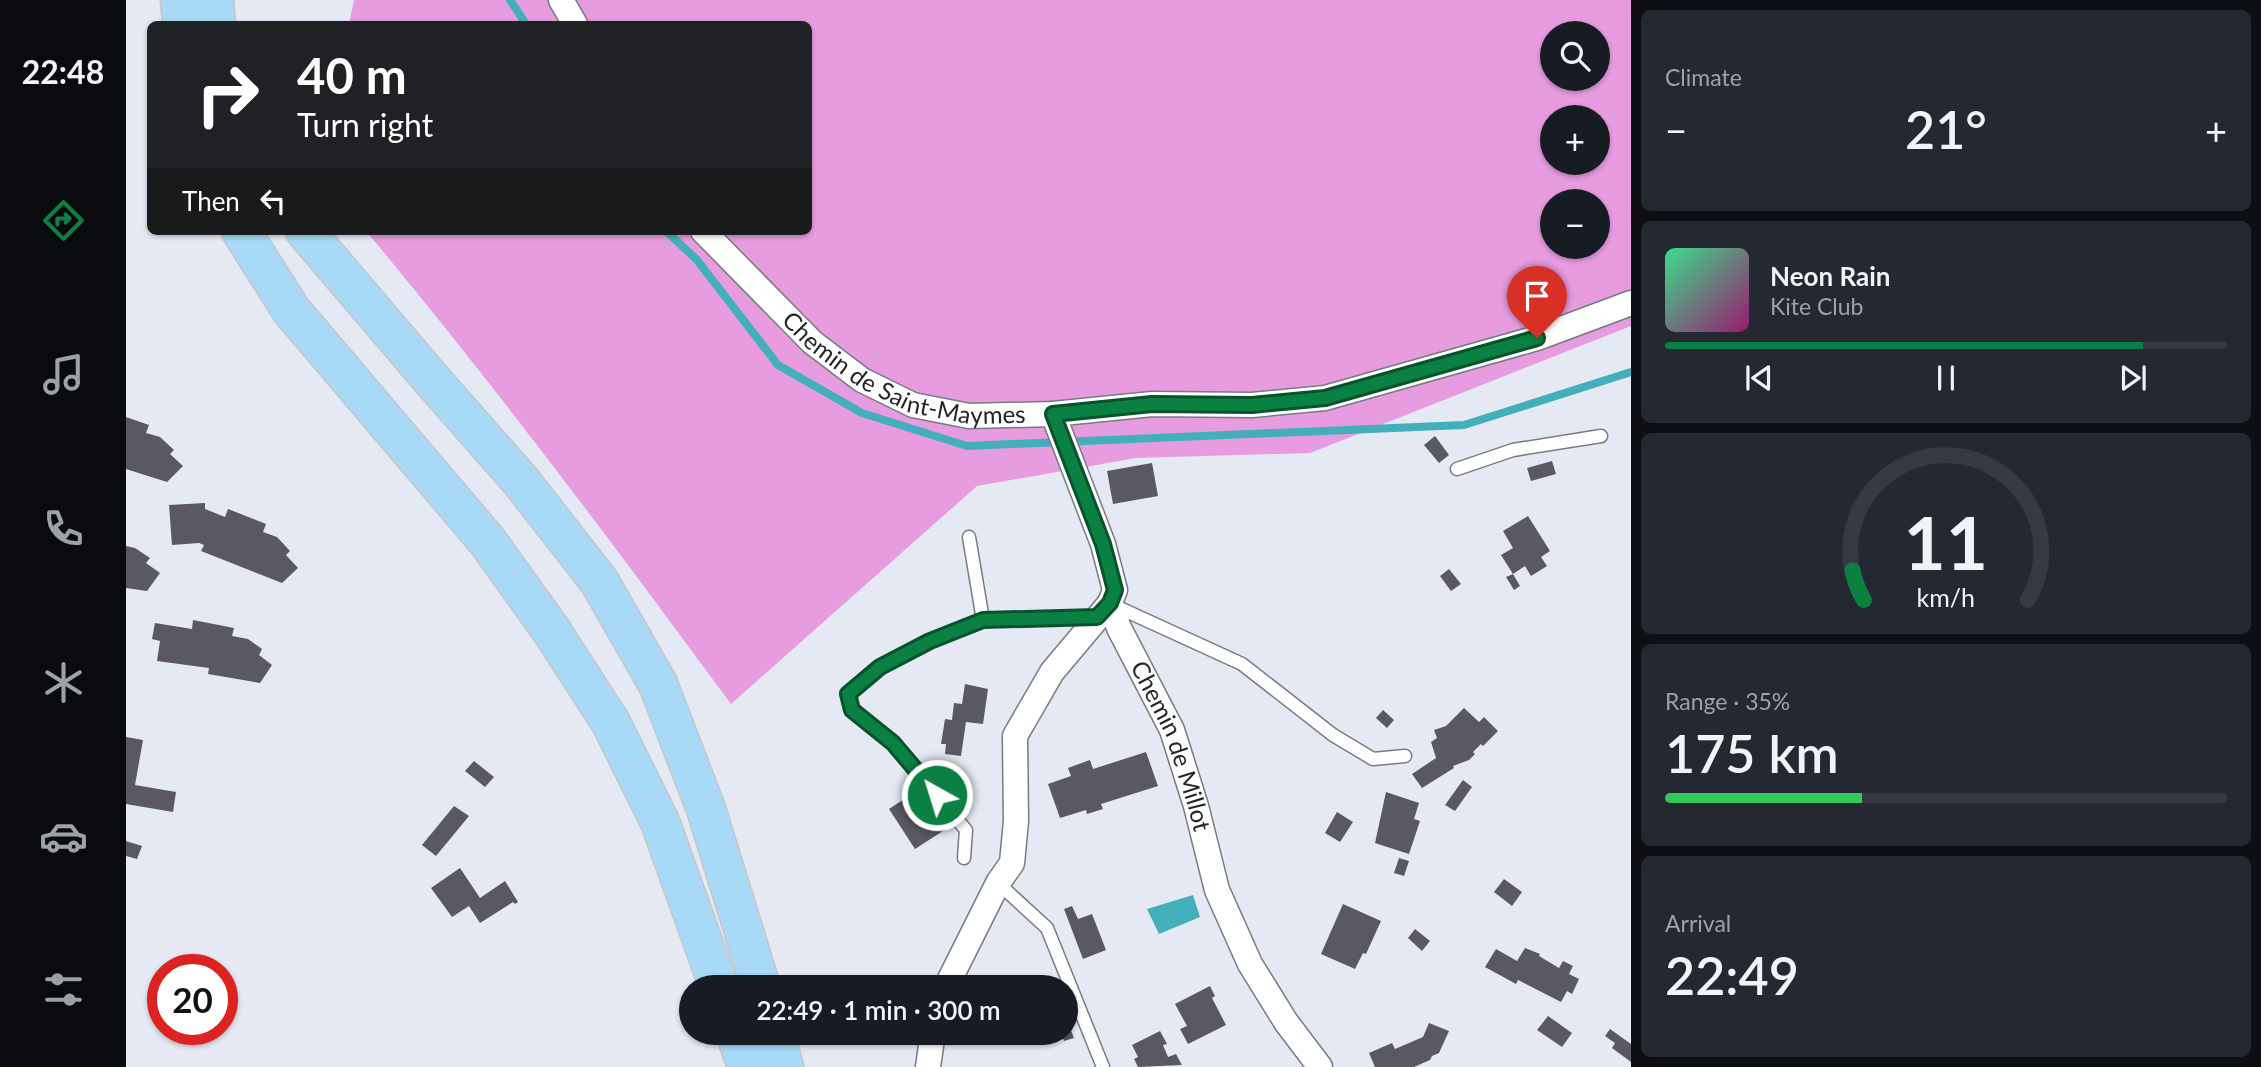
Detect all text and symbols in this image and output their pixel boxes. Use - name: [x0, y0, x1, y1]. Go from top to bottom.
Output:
- map controls: [1540, 21, 1610, 259]
- button: search: [1540, 21, 1610, 91]
- text: 40 m: [297, 46, 407, 104]
- icon: right: [182, 49, 273, 140]
- text: 22:48: [22, 52, 104, 91]
- text: Climate: [1665, 63, 1742, 91]
- text: 21°: [1905, 98, 1987, 160]
- text: Turn right: [297, 105, 433, 144]
- button: +: [1540, 105, 1610, 175]
- text: −: [1665, 107, 1687, 153]
- text: +: [2205, 107, 2227, 153]
- icon: left: [254, 182, 292, 220]
- text: Then: [182, 185, 240, 217]
- button: −: [1540, 189, 1610, 259]
- icon: directions: [39, 196, 88, 245]
- text: Neon Rain: [1770, 260, 1890, 292]
- pin: [1507, 266, 1567, 338]
- icon: arrive: [1518, 277, 1556, 315]
- text: Kite Club: [1770, 292, 1863, 320]
- street label: Chemin de Saint-Maymes: [777, 305, 1026, 429]
- icon: music: [39, 350, 88, 399]
- icon: previous: [1740, 359, 1778, 397]
- icon: pause: [1927, 359, 1965, 397]
- icon: next: [2114, 359, 2152, 397]
- text: 11: [1904, 498, 1988, 586]
- icon: phone: [39, 504, 88, 553]
- text: km/h: [1917, 581, 1975, 611]
- street label: Chemin de Millot: [1126, 655, 1218, 834]
- icon: climate: [39, 658, 88, 707]
- text: Range · 35%: [1665, 687, 1790, 715]
- text: 175 km: [1665, 722, 1839, 784]
- position arrow: [900, 758, 974, 832]
- icon: car: [39, 812, 88, 861]
- text: Arrival: [1665, 909, 1731, 937]
- text: 22:49: [1665, 944, 1799, 1006]
- speed limit sign: 20: [147, 954, 238, 1045]
- icon: filters: [39, 965, 88, 1014]
- text: 22:49 · 1 min · 300 m: [756, 994, 1001, 1026]

